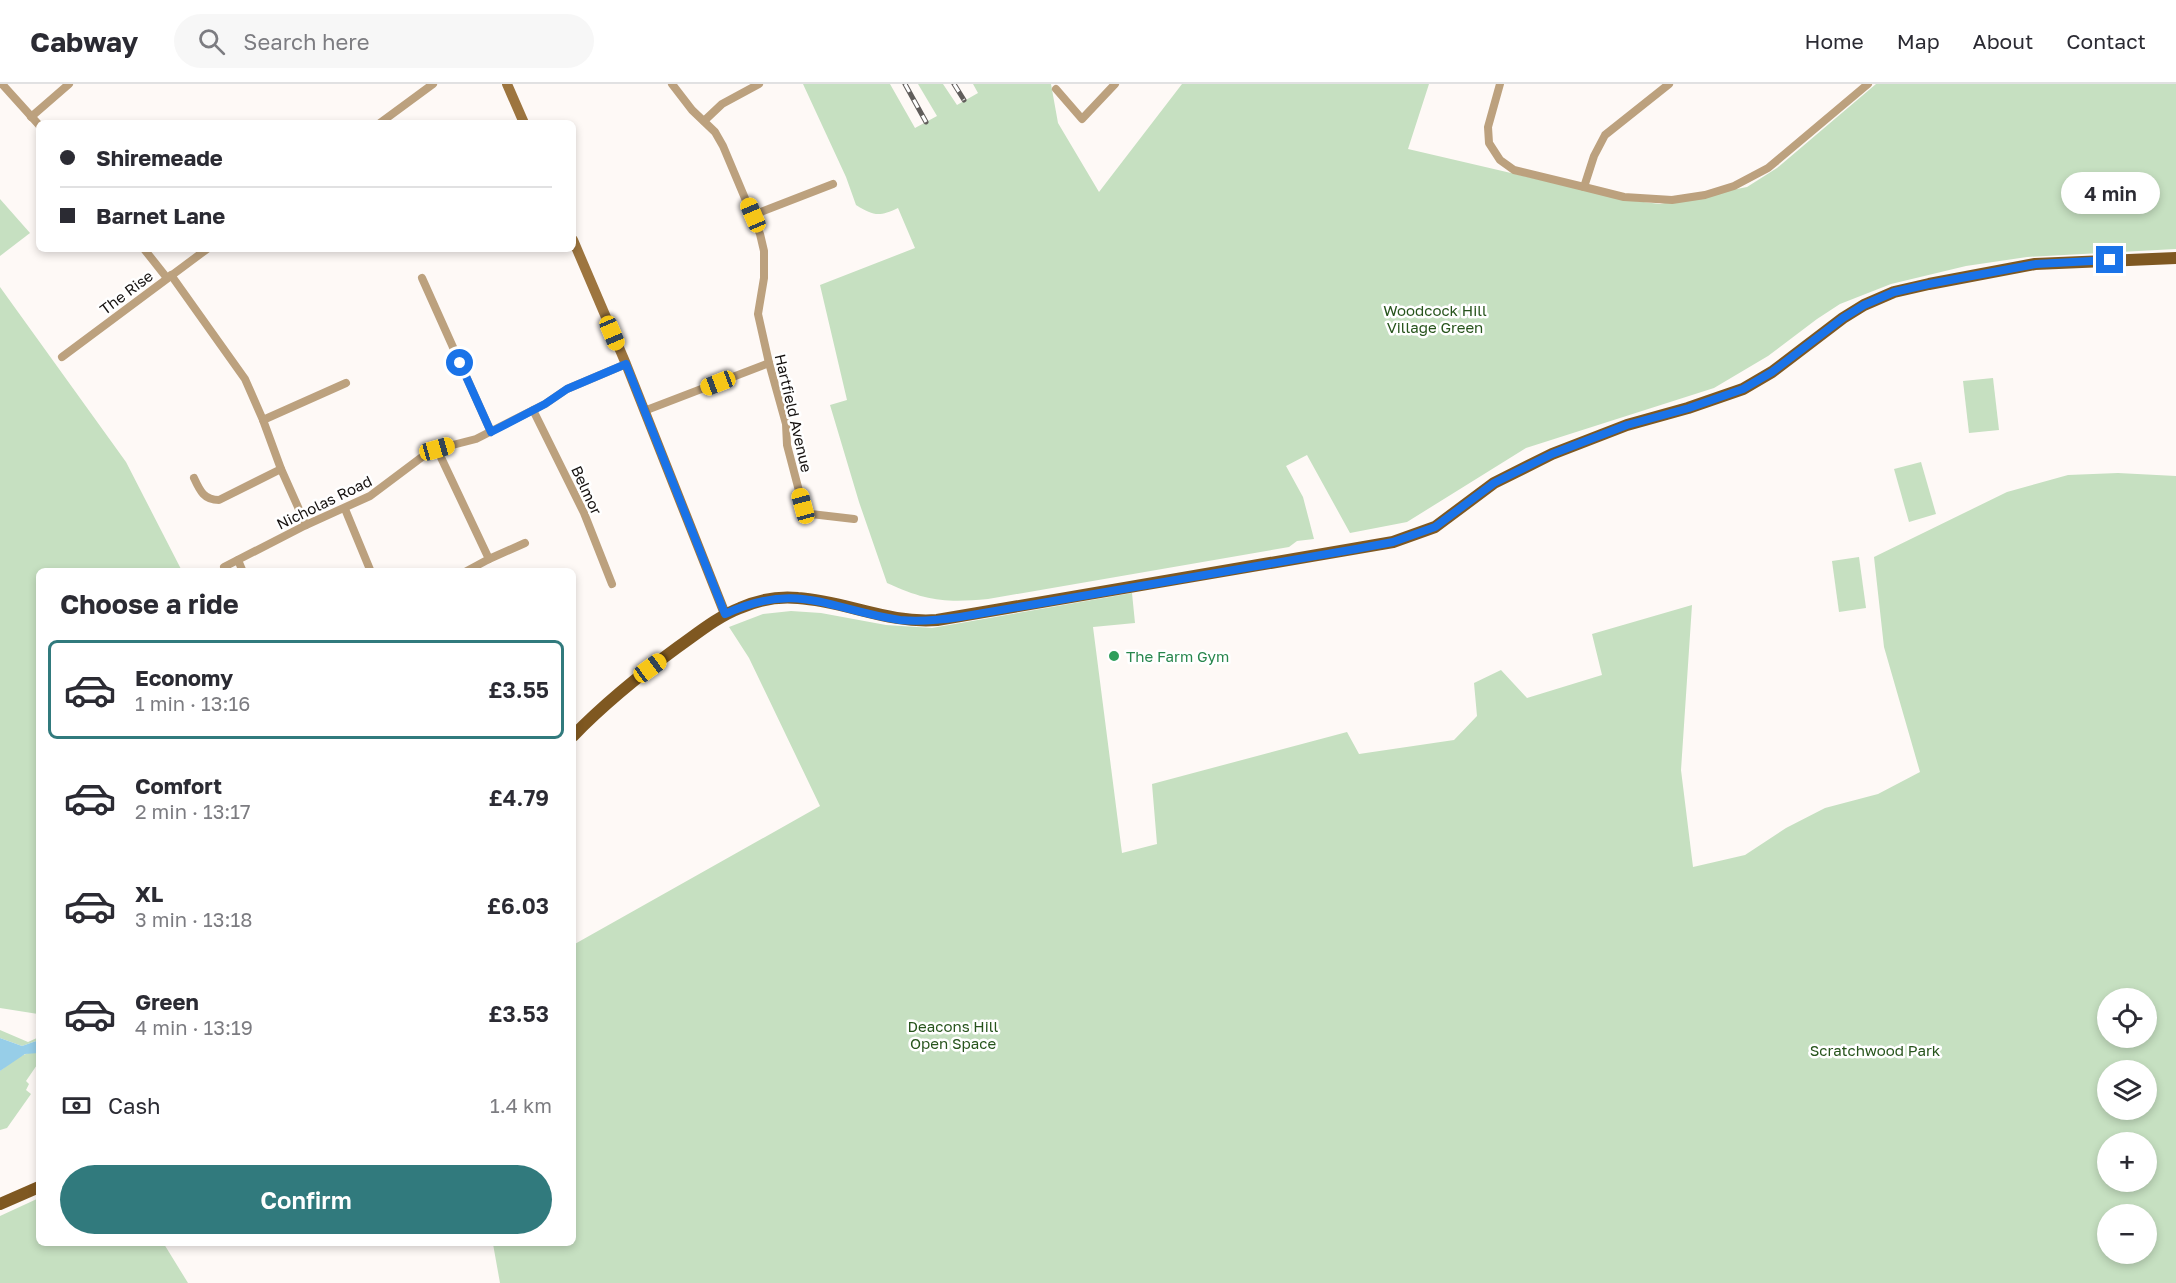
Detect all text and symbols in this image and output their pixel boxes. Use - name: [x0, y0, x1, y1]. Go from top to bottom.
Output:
- search box: [174, 14, 594, 68]
- text: Cabway: [30, 25, 138, 58]
- icon: search: [195, 25, 228, 58]
- text: Search here: [243, 28, 369, 55]
- text: Home: [1804, 28, 1864, 54]
- text: Map: [1897, 28, 1940, 54]
- text: About: [1973, 28, 2033, 54]
- text: Contact: [2066, 28, 2146, 54]
- text: Shiremeade: [96, 144, 223, 171]
- callout: 4 min: [2060, 173, 2160, 215]
- text: 4 min: [2084, 181, 2137, 205]
- car: [738, 195, 768, 235]
- text: Barnet Lane: [96, 202, 225, 229]
- route end: [2096, 246, 2123, 273]
- street label: The Rise: [96, 266, 156, 318]
- park label: Woodcock Hill Village Green: [1383, 301, 1487, 336]
- car: [597, 313, 627, 353]
- route start: [446, 349, 473, 376]
- street label: Hartfield Avenue: [772, 352, 816, 474]
- car: [698, 368, 738, 398]
- car: [417, 435, 457, 463]
- street label: Belmor: [568, 463, 606, 517]
- street label: Nicholas Road: [274, 471, 374, 533]
- car: [790, 486, 816, 526]
- text: Choose a ride: [60, 588, 239, 620]
- place label: The Farm Gym: [1126, 647, 1229, 665]
- marker: The Farm Gym: [1107, 649, 1121, 663]
- car: [630, 650, 670, 686]
- icon: car: [63, 663, 117, 717]
- text: Economy: [135, 664, 233, 691]
- text: £3.55: [488, 676, 549, 703]
- text: 1 min · 13:16: [135, 691, 250, 715]
- icon: car: [63, 771, 117, 825]
- text: Comfort: [135, 772, 222, 799]
- text: £4.79: [488, 784, 549, 811]
- text: 2 min · 13:17: [135, 799, 251, 823]
- icon: car: [63, 879, 117, 933]
- text: XL: [135, 880, 163, 907]
- text: £6.03: [487, 892, 549, 919]
- text: 3 min · 13:18: [135, 907, 252, 931]
- icon: car: [63, 987, 117, 1041]
- text: Green: [135, 988, 199, 1015]
- map controls: [2097, 988, 2157, 1264]
- button: locate: [2097, 988, 2157, 1048]
- text: £3.53: [488, 1000, 549, 1027]
- text: 4 min · 13:19: [135, 1015, 253, 1039]
- park label: Deacons Hill Open Space: [908, 1017, 999, 1052]
- park label: Scratchwood Park: [1810, 1041, 1941, 1059]
- button: layers: [2097, 1060, 2157, 1120]
- icon: cash: [60, 1089, 93, 1122]
- text: Cash: [108, 1092, 161, 1119]
- text: 1.4 km: [490, 1093, 552, 1117]
- button: +: [2097, 1132, 2157, 1192]
- button: Confirm: [60, 1165, 552, 1234]
- button: −: [2097, 1204, 2157, 1264]

